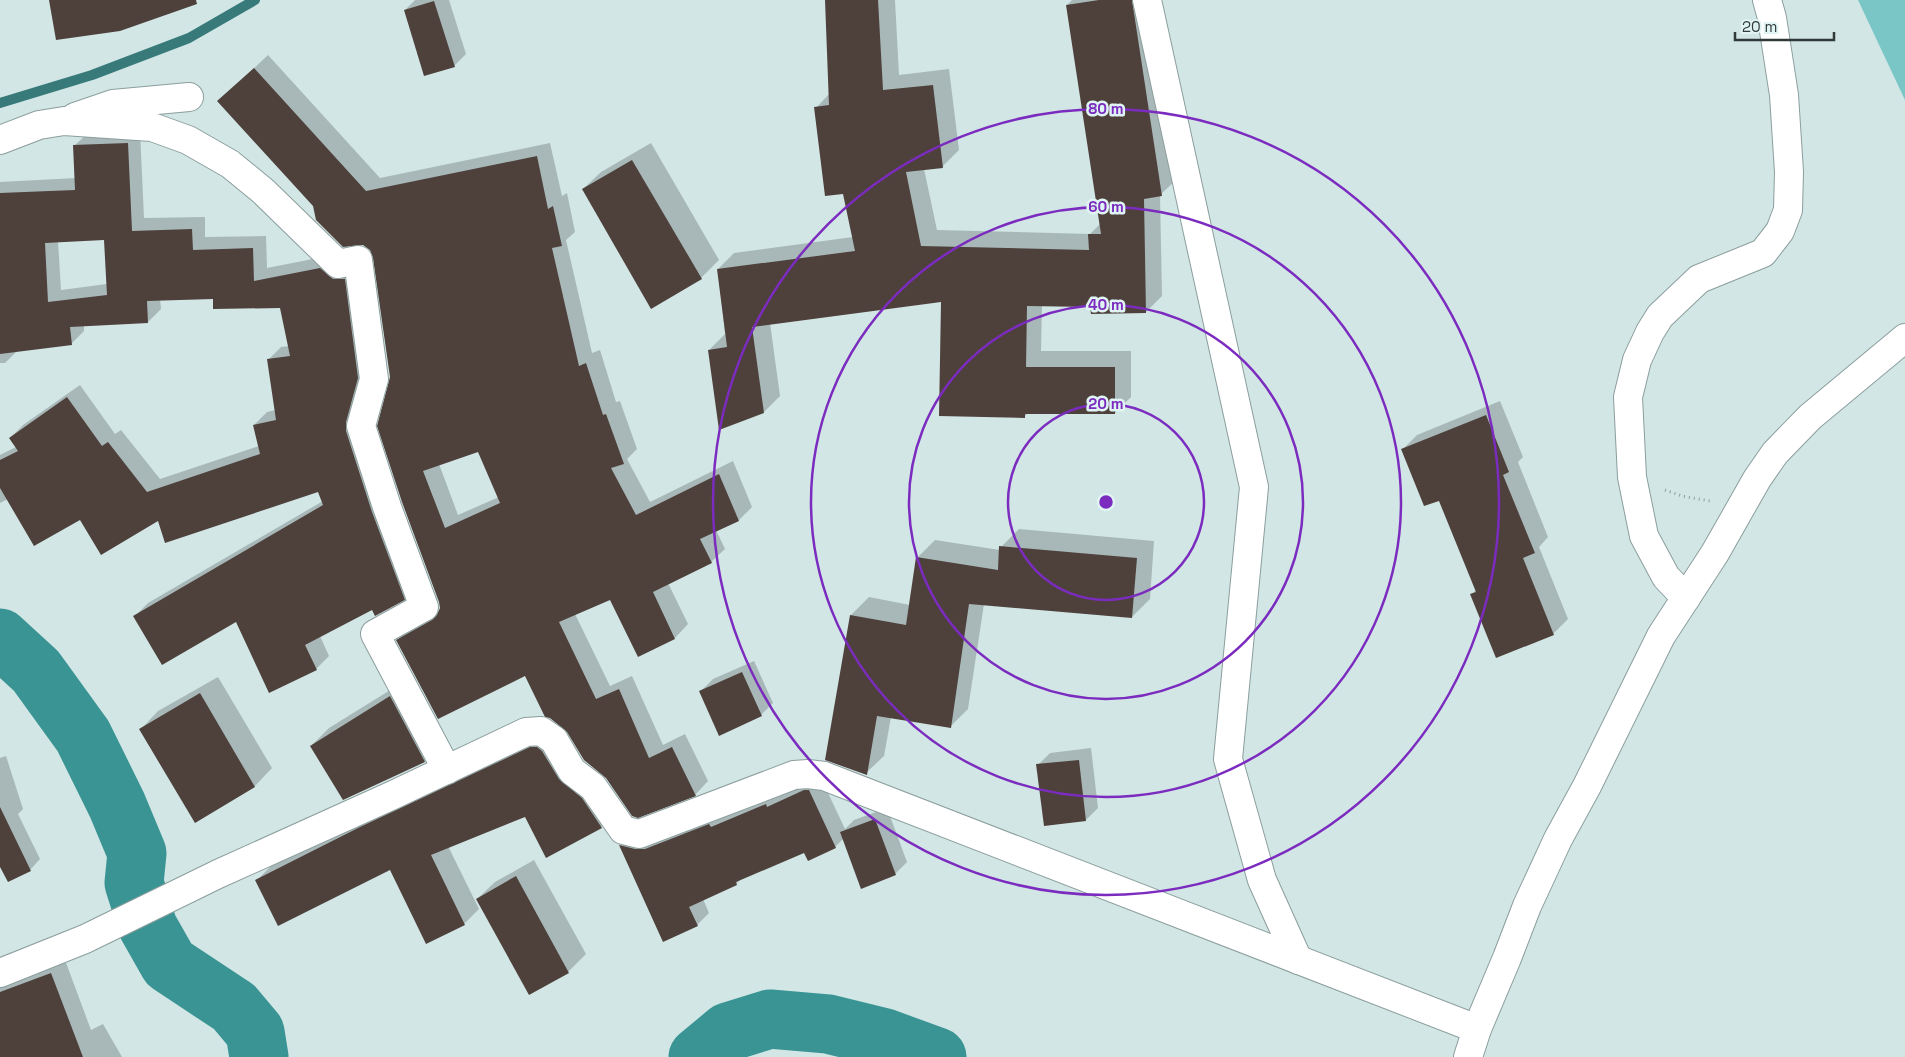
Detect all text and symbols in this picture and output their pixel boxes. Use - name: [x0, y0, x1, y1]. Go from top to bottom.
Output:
- scale bar: [1735, 10, 1834, 42]
- text: 20 m: [1742, 17, 1777, 36]
- text: 80 m: [1088, 99, 1124, 118]
- text: 60 m: [1088, 197, 1124, 216]
- text: 40 m: [1088, 295, 1124, 314]
- text: 20 m: [1088, 394, 1124, 413]
- centre of rings: [1097, 493, 1115, 511]

